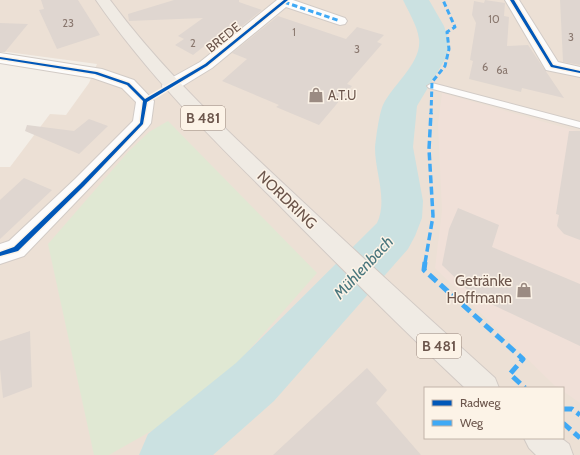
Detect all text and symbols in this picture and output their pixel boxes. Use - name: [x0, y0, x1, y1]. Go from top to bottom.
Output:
- house number: 10: [488, 12, 500, 26]
- house number: 23: [62, 16, 74, 30]
- street label: BREDE: [203, 18, 243, 56]
- house number: 1: [292, 25, 296, 39]
- house number: 3: [568, 30, 574, 44]
- house number: 2: [190, 36, 196, 50]
- house number: 3: [354, 42, 360, 56]
- house number: 6: [482, 60, 488, 74]
- house number: 6a: [496, 63, 508, 77]
- shop icon: A.T.U: [307, 86, 325, 104]
- place label: A.T.U: [328, 87, 357, 103]
- road number: B 481: [181, 106, 225, 130]
- street label: NORDRING: [254, 167, 320, 233]
- water label: Mühlenbach: [329, 232, 397, 303]
- place label: Getränke Hoffmann: [446, 272, 512, 307]
- shop icon: Getränke Hoffmann: [515, 281, 533, 299]
- road number: B 481: [417, 334, 461, 358]
- legend: [424, 387, 564, 439]
- text: Radweg: [460, 395, 501, 410]
- text: Weg: [460, 415, 484, 430]

